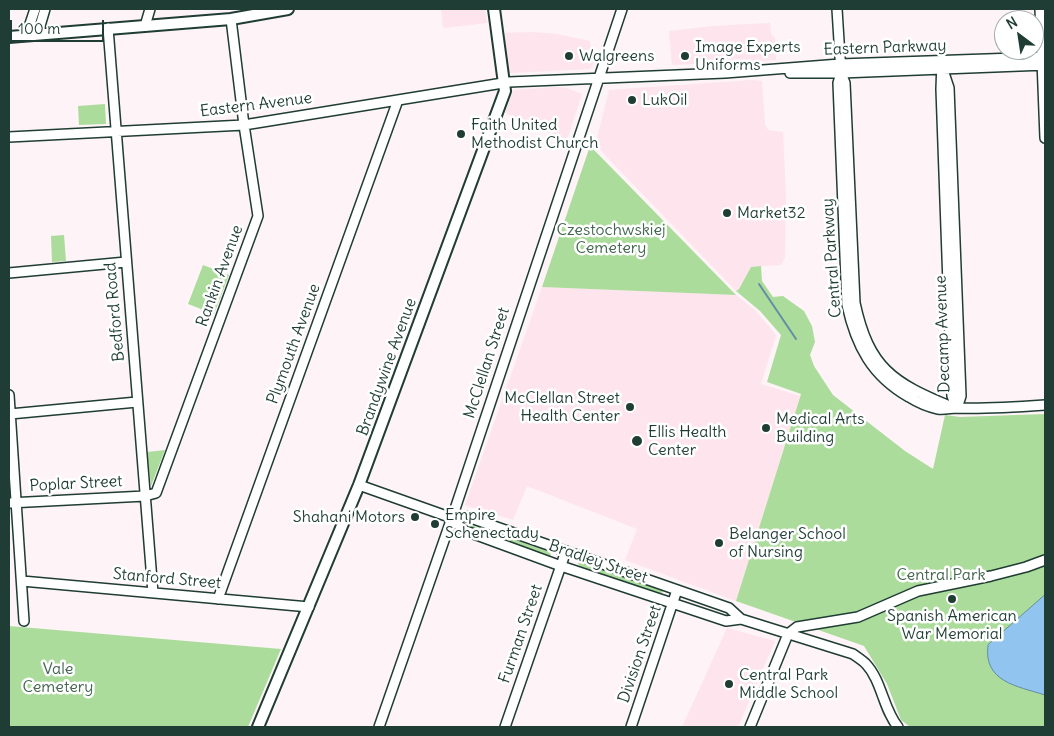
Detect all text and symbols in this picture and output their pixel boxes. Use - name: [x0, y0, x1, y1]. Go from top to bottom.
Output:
- scale bar: [12, 10, 106, 42]
- north arrow: [994, 10, 1044, 60]
- text: N: [1003, 13, 1021, 33]
- text: 100 m: [18, 19, 60, 38]
- street label: Eastern Parkway: [823, 36, 947, 60]
- place label: Image Experts Uniforms: [695, 37, 800, 75]
- place label: Walgreens: [579, 46, 655, 66]
- marker: Walgreens: [563, 50, 575, 62]
- marker: Image Experts Uniforms: [679, 50, 691, 62]
- street label: Eastern Avenue: [199, 89, 313, 121]
- place label: LukOil: [642, 90, 687, 110]
- marker: LukOil: [626, 94, 638, 106]
- place label: Faith United Methodist Church: [471, 115, 598, 153]
- marker: Faith United Methodist Church: [455, 128, 467, 140]
- street label: Central Parkway: [818, 198, 846, 318]
- place label: Market32: [737, 203, 805, 223]
- marker: Market32: [721, 207, 733, 219]
- park label: Czestochwskiej Cemetery: [556, 220, 666, 258]
- street label: Rankin Avenue: [193, 222, 247, 330]
- street label: Bedford Road: [101, 262, 129, 362]
- street label: Decamp Avenue: [931, 275, 955, 393]
- street label: Plymouth Avenue: [263, 281, 325, 407]
- street label: Brandywine Avenue: [353, 295, 421, 439]
- street label: McClellan Street: [460, 305, 514, 421]
- place label: McClellan Street Health Center: [504, 388, 620, 426]
- marker: McClellan Street Health Center: [624, 401, 636, 413]
- place label: Medical Arts Building: [776, 409, 864, 447]
- place label: Ellis Health Center: [648, 422, 727, 460]
- marker: Medical Arts Building: [760, 422, 772, 434]
- marker: Ellis Health Center: [630, 434, 644, 448]
- street label: Poplar Street: [29, 472, 123, 496]
- place label: Empire Schenectady: [445, 505, 539, 543]
- place label: Shahani Motors: [293, 507, 405, 527]
- marker: Shahani Motors: [409, 511, 421, 523]
- marker: Empire Schenectady: [429, 518, 441, 530]
- place label: Belanger School of Nursing: [729, 524, 846, 562]
- street label: Bradley Street: [546, 536, 650, 588]
- marker: Belanger School of Nursing: [713, 537, 725, 549]
- street label: Stanford Street: [112, 565, 222, 593]
- park label: Central Park: [896, 565, 986, 585]
- street label: Furman Street: [495, 582, 547, 686]
- marker: Spanish American War Memorial: [946, 593, 958, 605]
- street label: Division Street: [614, 603, 666, 705]
- place label: Spanish American War Memorial: [887, 606, 1017, 644]
- park label: Vale Cemetery: [23, 659, 93, 697]
- place label: Central Park Middle School: [739, 665, 838, 703]
- marker: Central Park Middle School: [723, 678, 735, 690]

